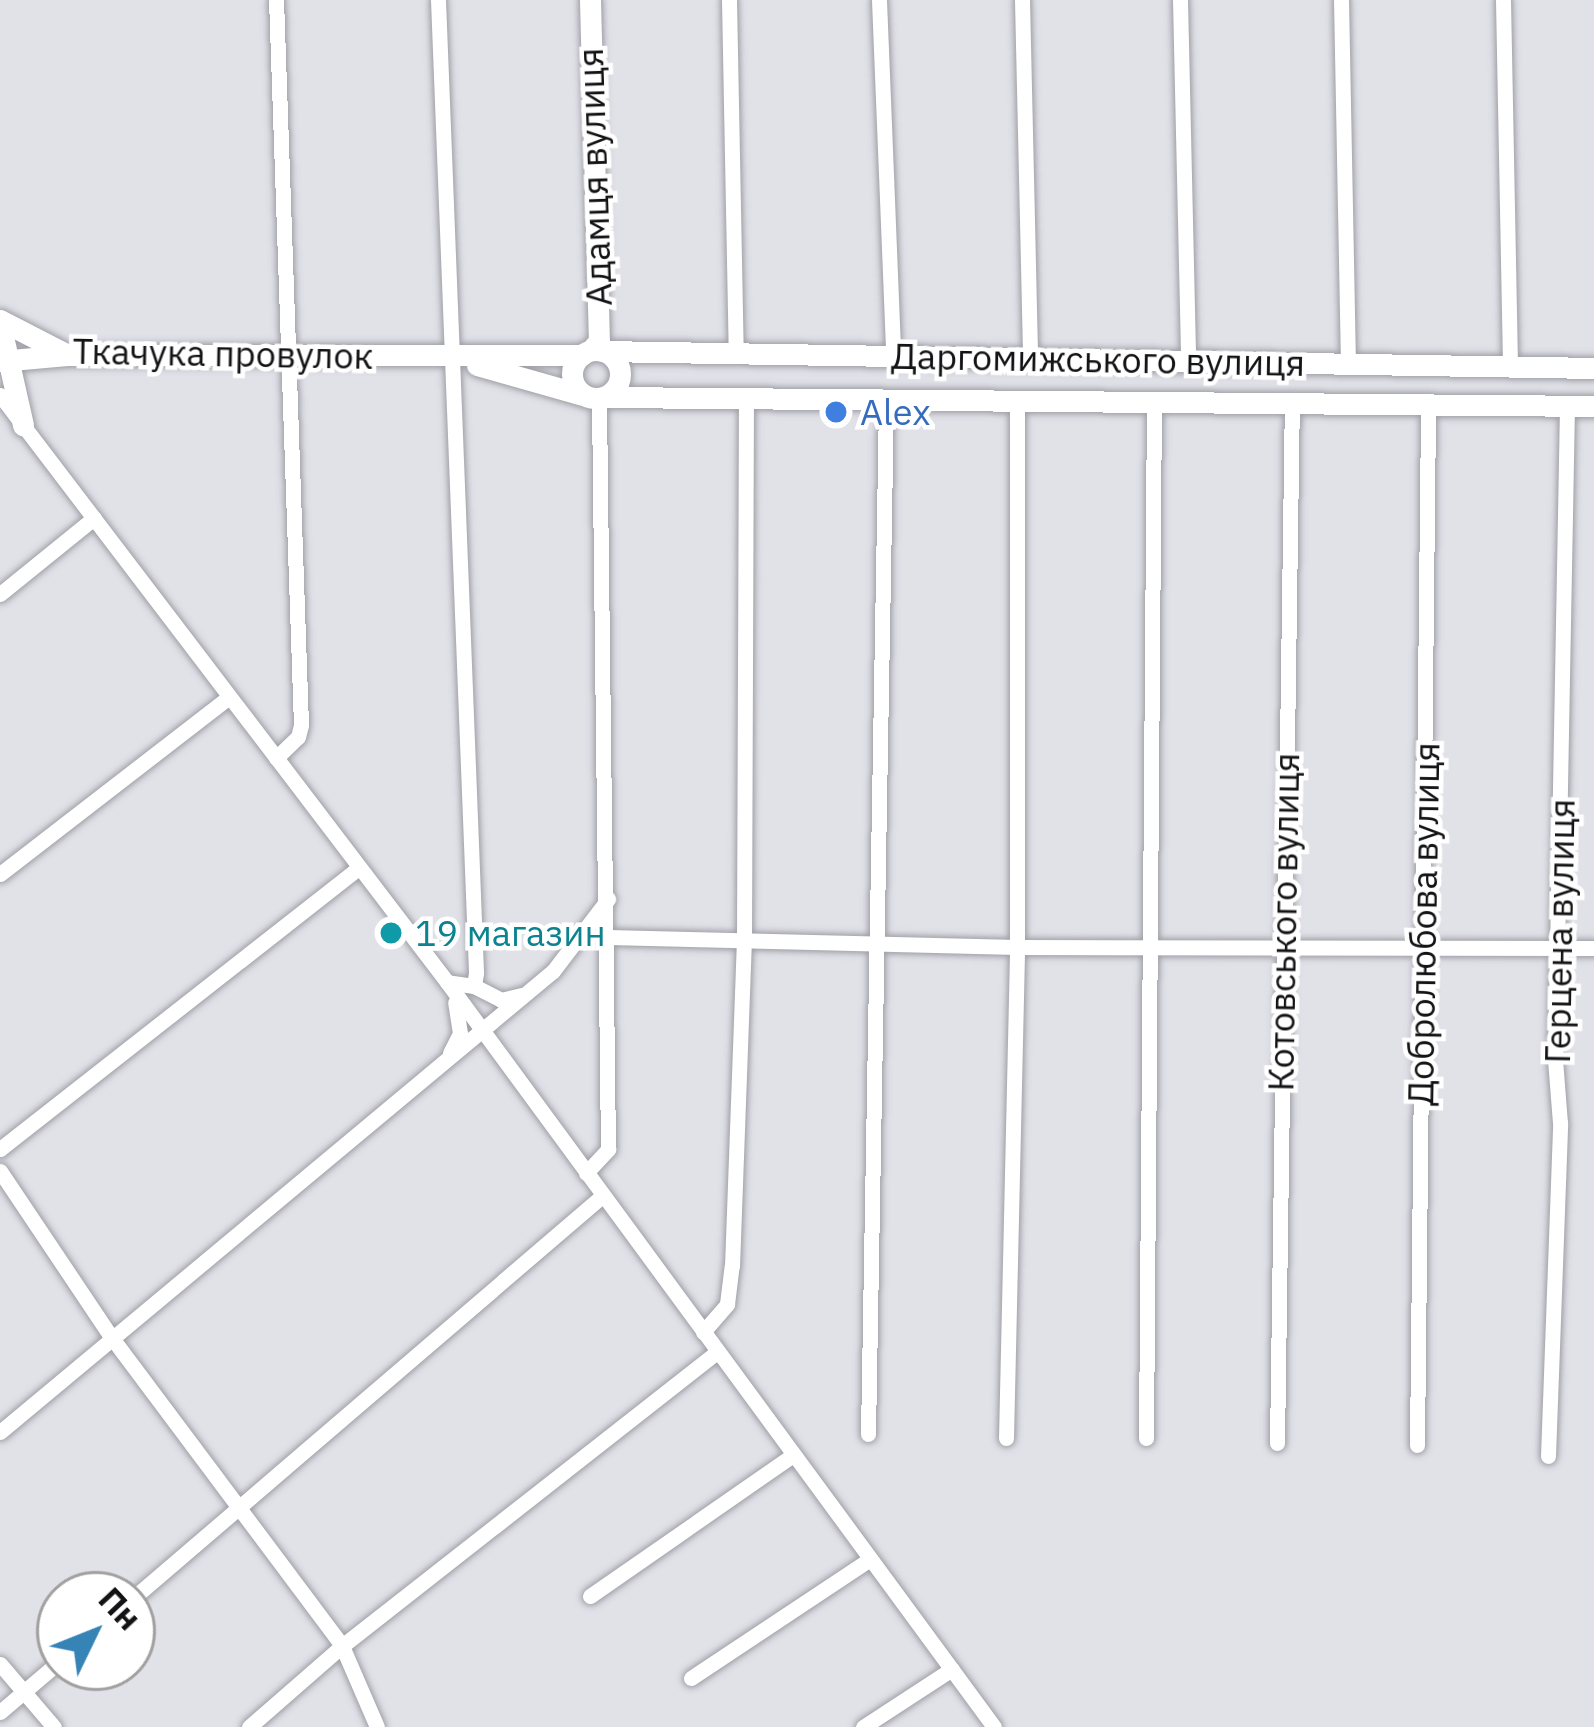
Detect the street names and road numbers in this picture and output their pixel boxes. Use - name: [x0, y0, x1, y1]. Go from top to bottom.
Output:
- street label: Адамця вулиця: [568, 47, 620, 307]
- street label: Ткачука провулок: [72, 329, 374, 377]
- street label: Даргомижського вулиця: [891, 334, 1305, 384]
- street label: Добролюбова вулиця: [1398, 742, 1448, 1106]
- street label: Котовського вулиця: [1258, 752, 1308, 1092]
- street label: Герцена вулиця: [1535, 798, 1583, 1064]

